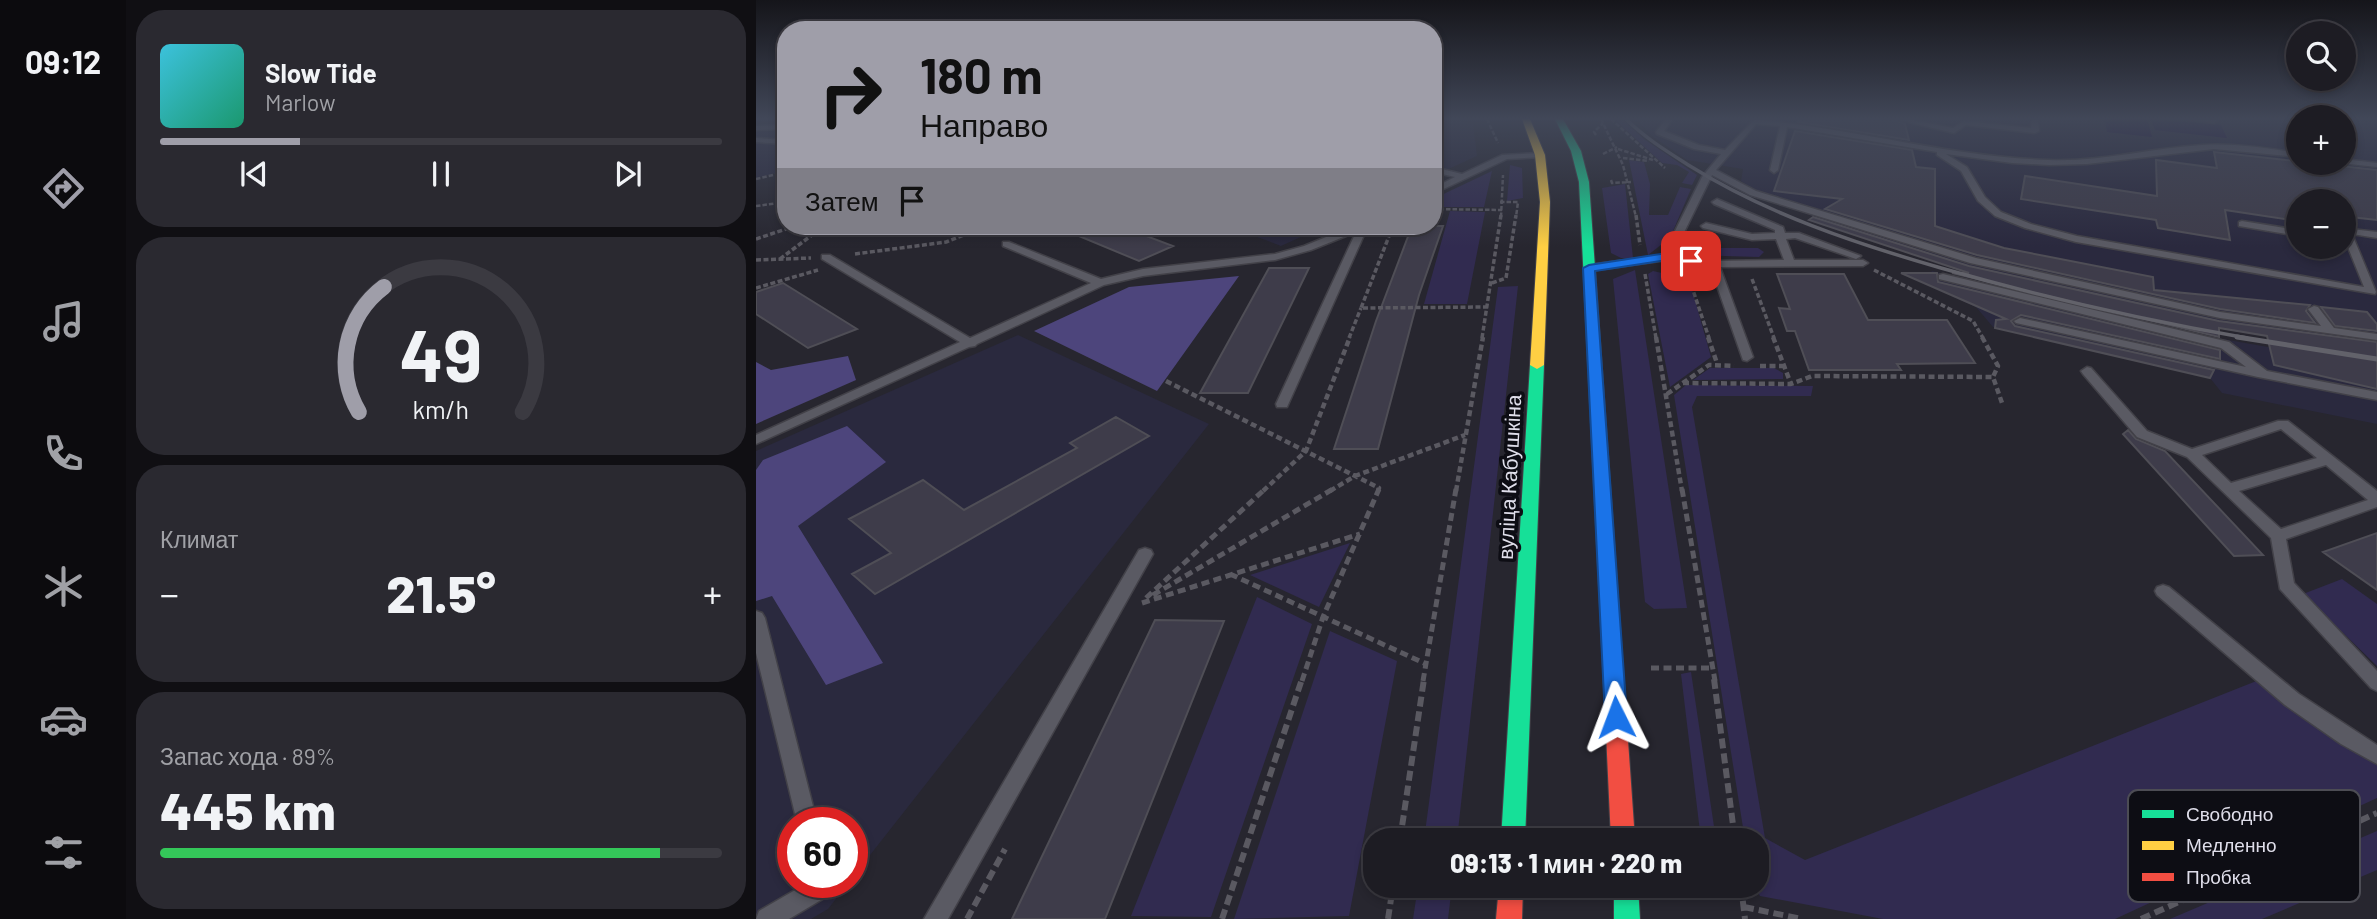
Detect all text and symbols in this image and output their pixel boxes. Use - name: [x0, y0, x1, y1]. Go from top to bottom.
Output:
- map controls: [2286, 21, 2356, 259]
- button: search: [2286, 21, 2356, 91]
- text: 09:12: [25, 42, 101, 80]
- text: 180 m: [920, 45, 1043, 104]
- icon: right: [805, 49, 896, 140]
- text: Slow Tide: [265, 57, 377, 88]
- text: Marlow: [265, 88, 336, 116]
- text: Направо: [920, 105, 1048, 143]
- button: +: [2286, 105, 2356, 175]
- icon: previous: [235, 155, 273, 193]
- icon: pause: [422, 155, 460, 193]
- icon: next: [609, 155, 647, 193]
- icon: directions: [39, 164, 88, 213]
- icon: arrive: [893, 182, 931, 220]
- text: Затем: [805, 185, 879, 216]
- button: −: [2286, 189, 2356, 259]
- pin: [1661, 231, 1721, 291]
- icon: arrive: [1672, 242, 1710, 280]
- icon: music: [39, 297, 88, 346]
- text: 49: [400, 309, 482, 397]
- street label: вуліца Кабушкіна: [1492, 393, 1525, 560]
- text: km/h: [413, 394, 469, 424]
- icon: phone: [39, 429, 88, 478]
- text: Климат: [160, 525, 238, 553]
- text: 21.5°: [386, 561, 496, 623]
- icon: climate: [39, 562, 88, 611]
- text: −: [160, 570, 179, 616]
- text: +: [703, 570, 722, 616]
- position arrow: [1579, 680, 1653, 754]
- icon: car: [39, 695, 88, 744]
- text: Запас хода · 89%: [160, 742, 335, 770]
- text: 445 km: [160, 778, 336, 840]
- legend: [2128, 790, 2360, 902]
- text: Свободно: [2186, 802, 2273, 825]
- speed limit sign: 60: [777, 807, 868, 898]
- icon: filters: [39, 828, 88, 877]
- text: Медленно: [2186, 833, 2276, 856]
- text: 09:13 · 1 мин · 220 m: [1450, 847, 1682, 878]
- text: Пробка: [2186, 865, 2251, 888]

